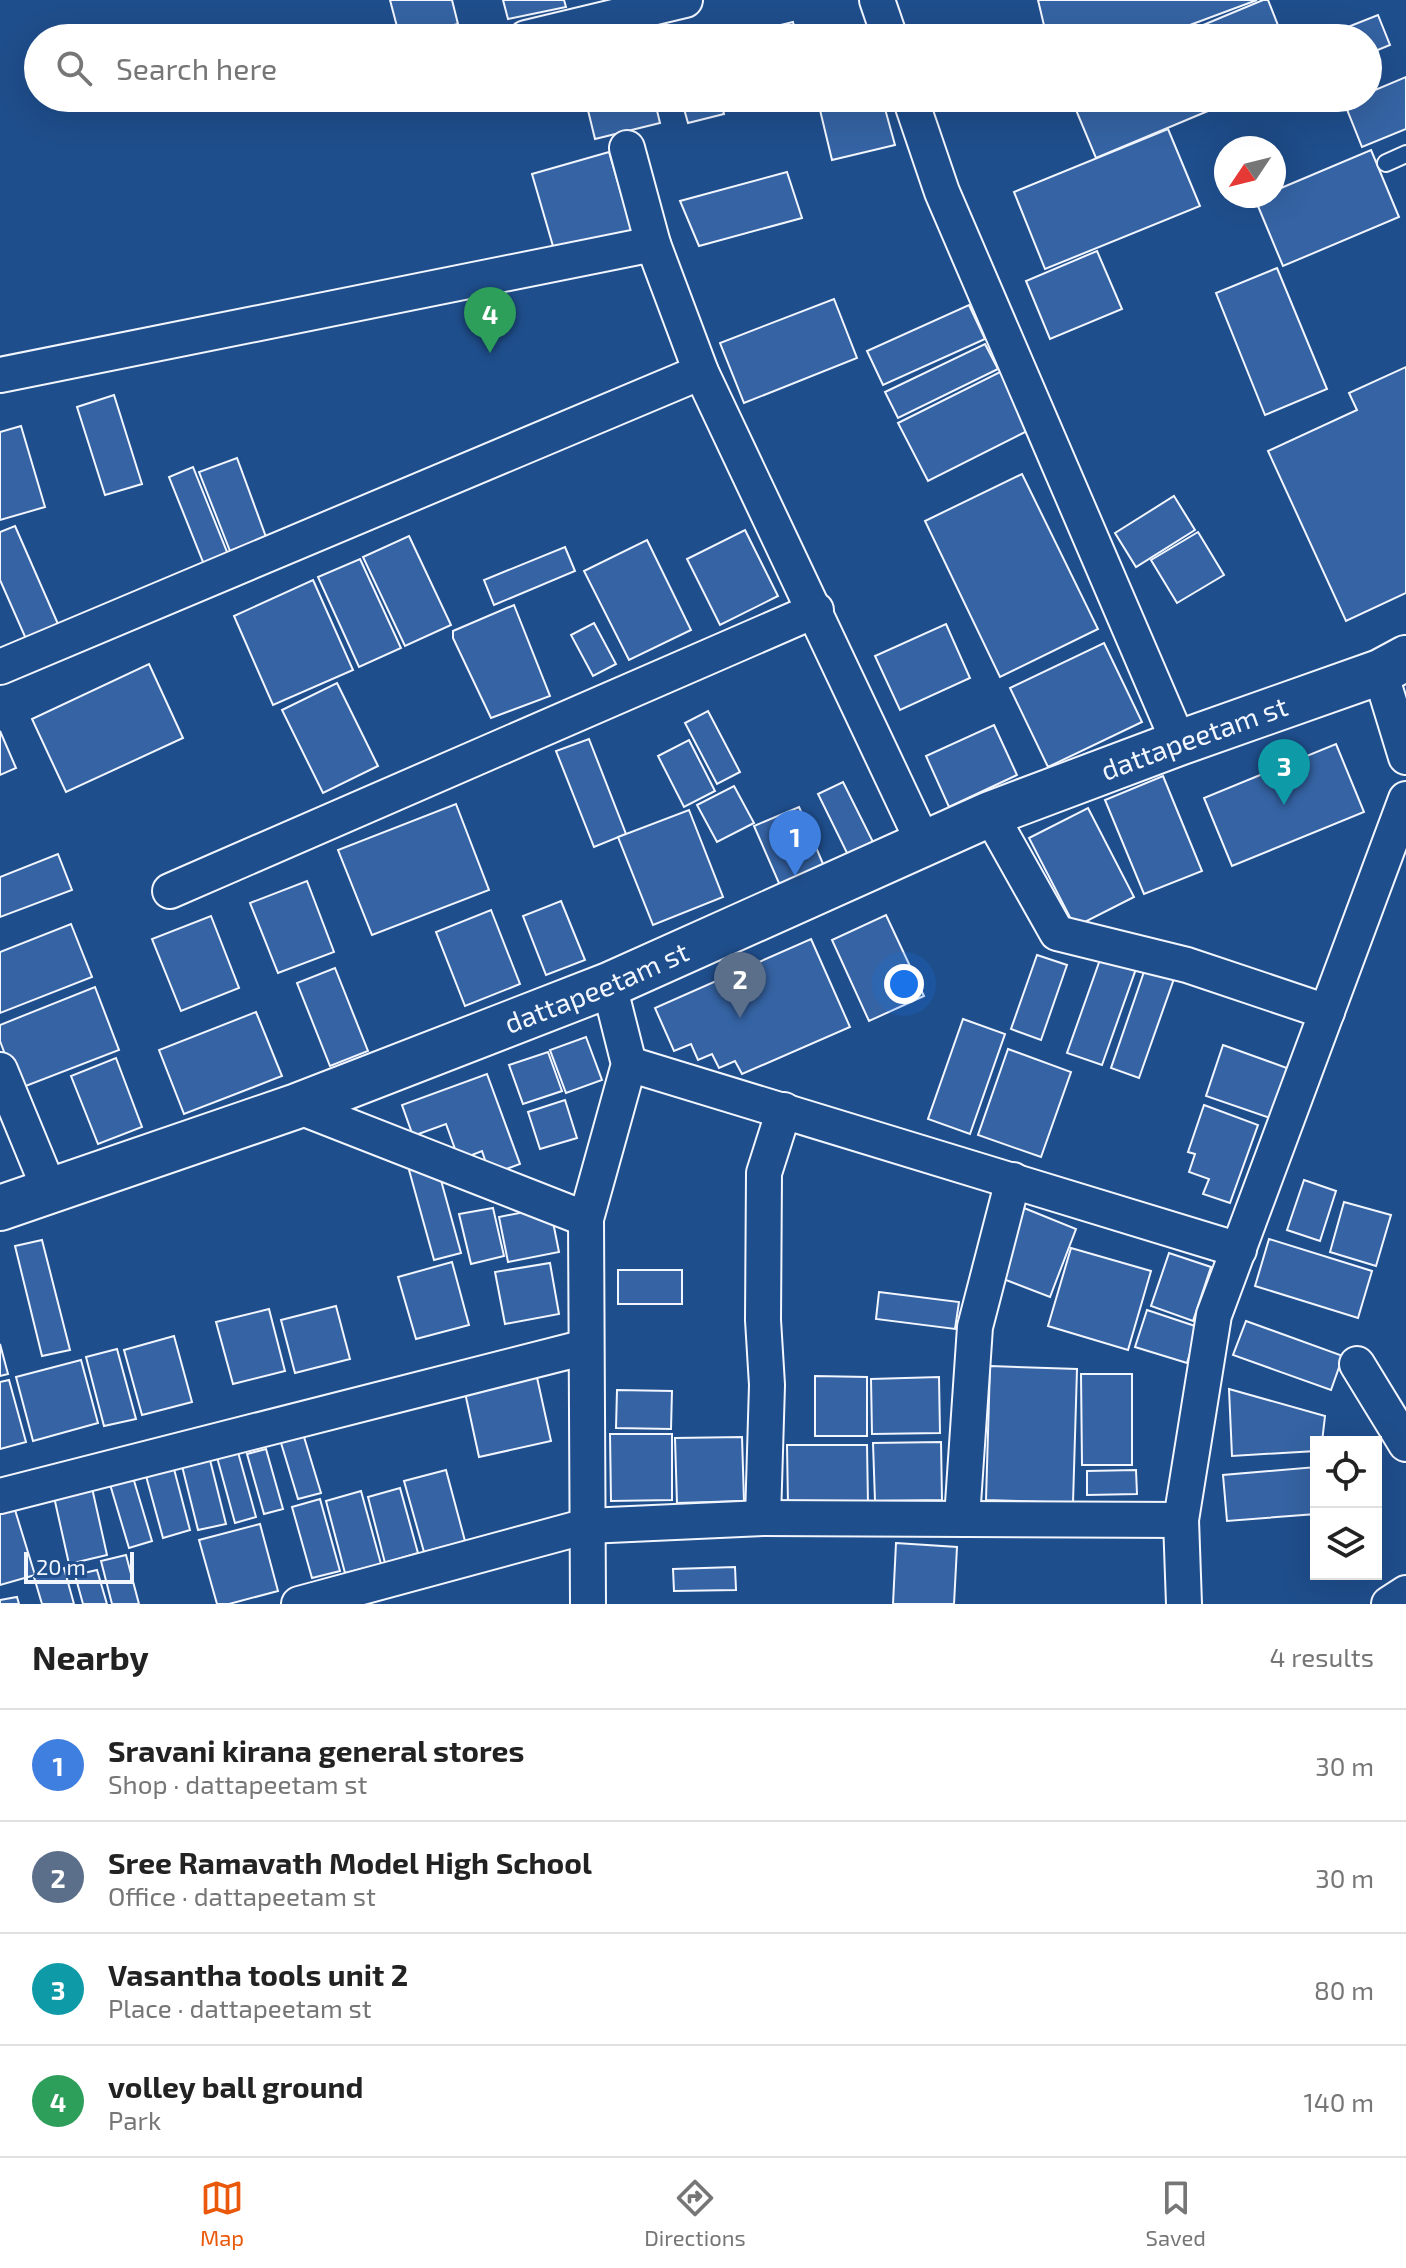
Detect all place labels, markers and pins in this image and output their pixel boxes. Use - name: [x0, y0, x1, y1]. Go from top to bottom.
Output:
- pin: 4: [464, 287, 516, 353]
- pin: 3: [1258, 739, 1310, 805]
- pin: 1: [769, 810, 821, 876]
- pin: 2: [714, 952, 766, 1018]

